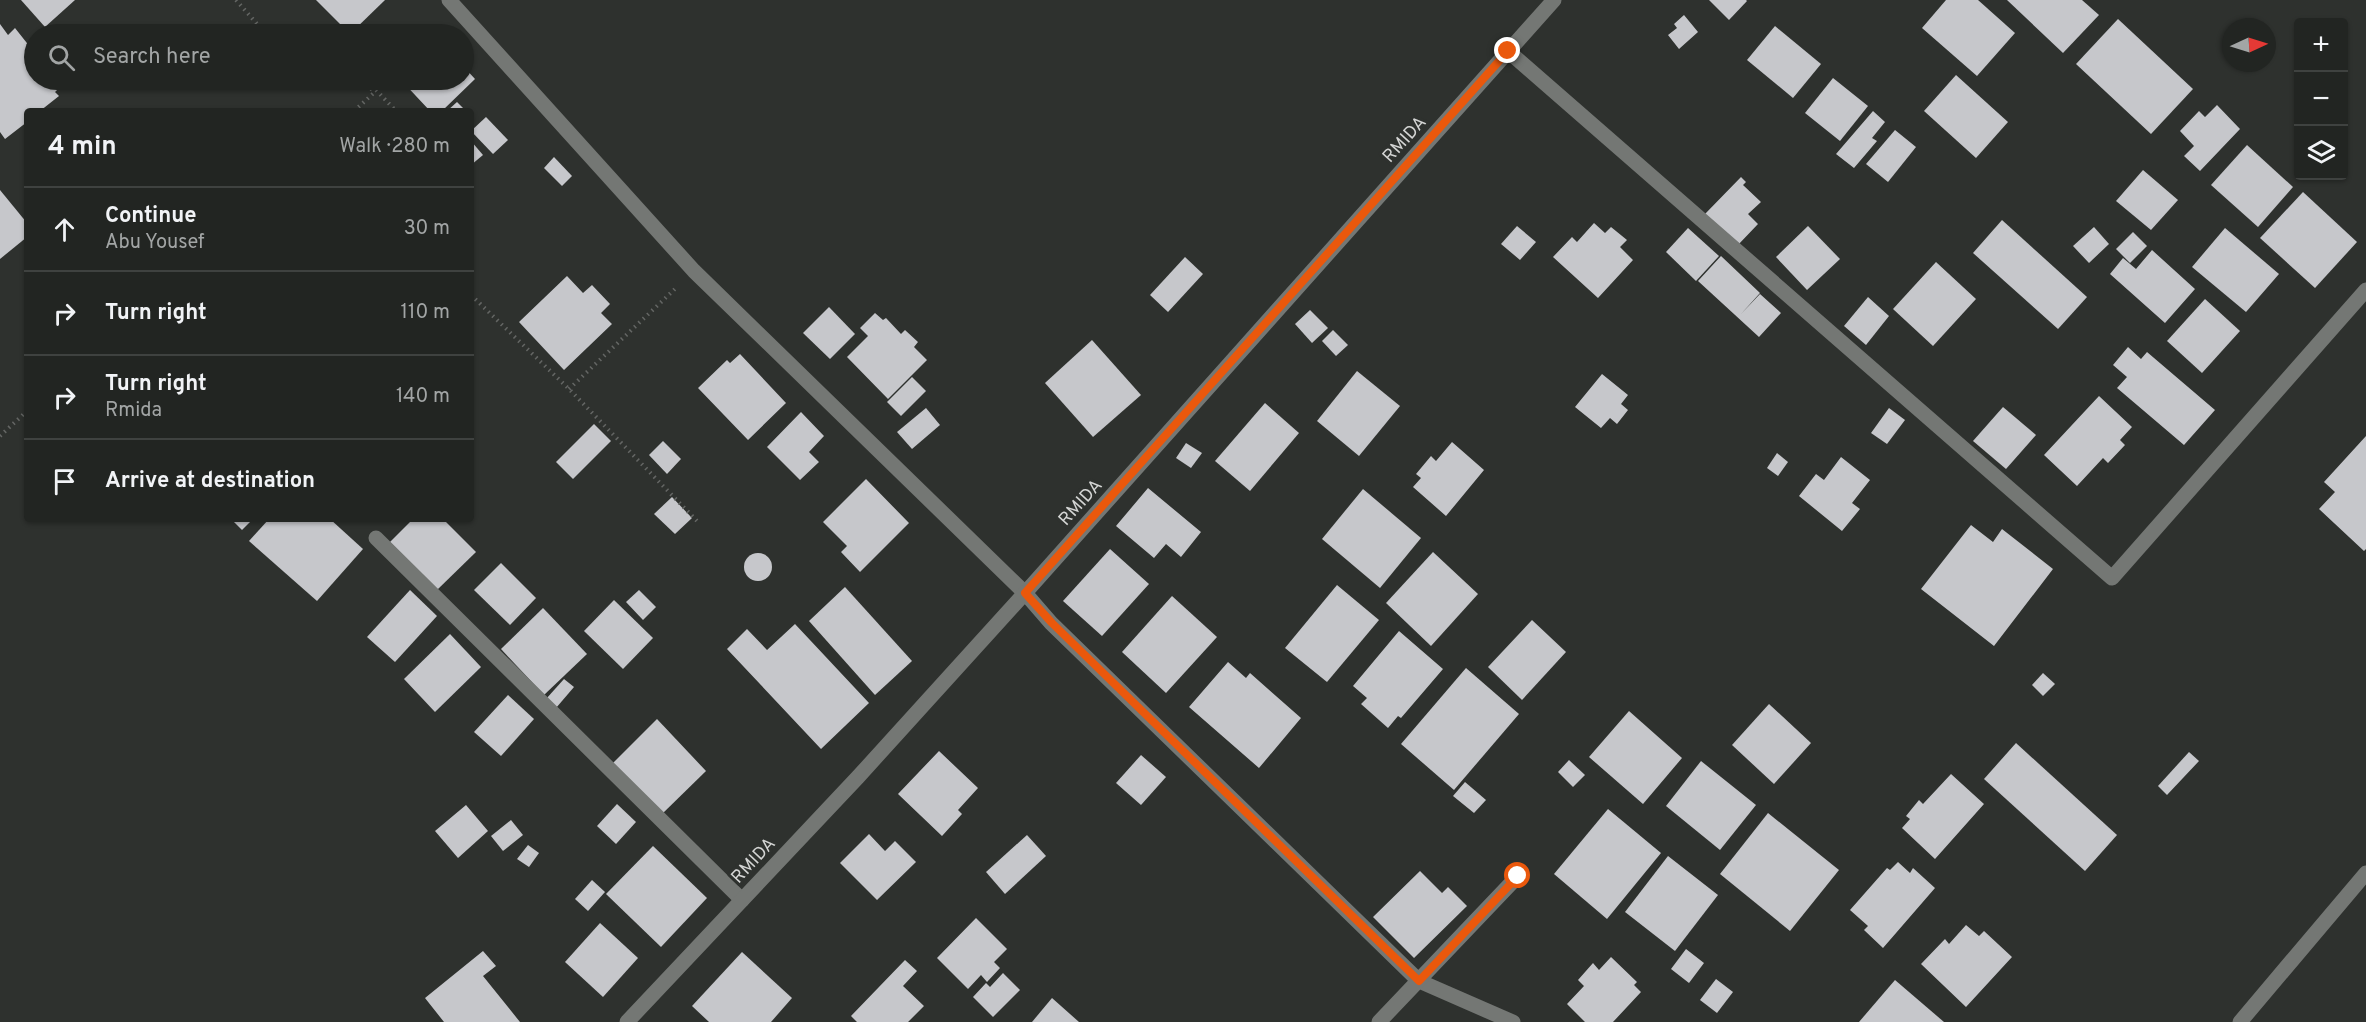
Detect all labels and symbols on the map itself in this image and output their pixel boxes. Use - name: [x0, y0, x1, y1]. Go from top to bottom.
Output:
- north arrow: [2222, 18, 2276, 72]
- route end: [1494, 37, 1520, 63]
- street label: RMIDA: [1378, 112, 1432, 168]
- street label: RMIDA: [1054, 475, 1108, 531]
- street label: RMIDA: [727, 833, 781, 889]
- route start: [1504, 862, 1530, 888]

